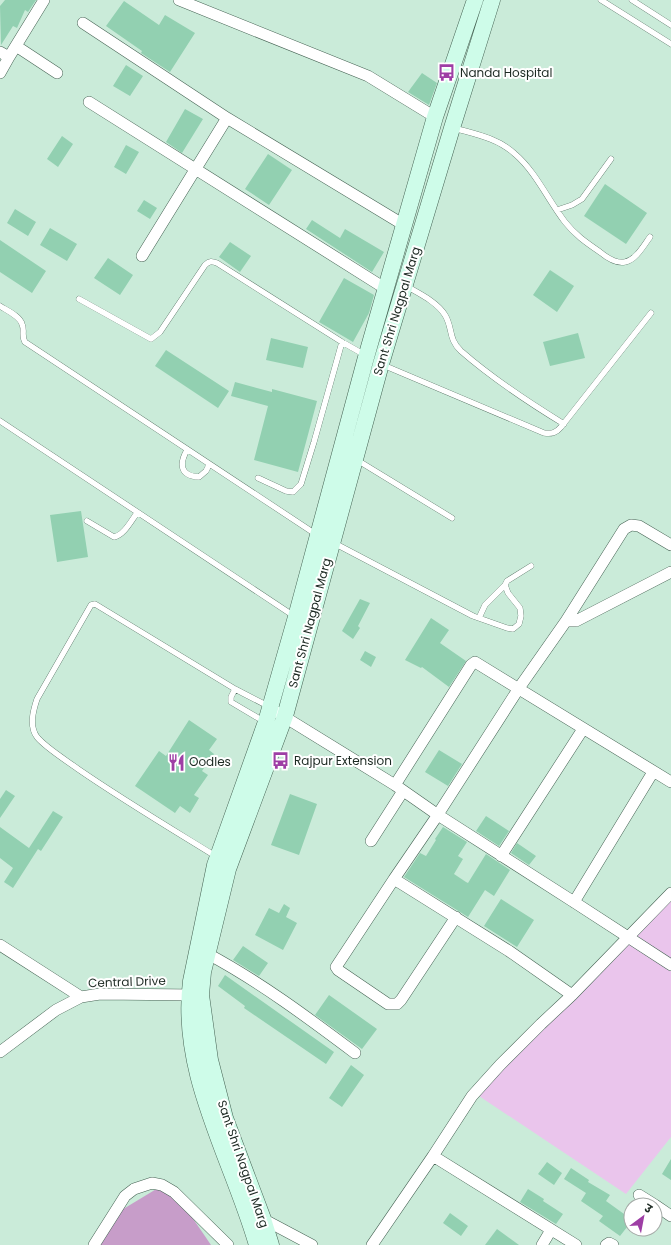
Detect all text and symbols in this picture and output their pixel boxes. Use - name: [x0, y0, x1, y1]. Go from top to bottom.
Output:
- bus stop icon: Nanda Hospital: [437, 63, 457, 83]
- place label: Nanda Hospital: [460, 64, 552, 81]
- street label: Sant Shri Nagpal Marg: [369, 244, 424, 377]
- street label: Sant Shri Nagpal Marg: [284, 556, 335, 690]
- bus stop icon: Rajpur Extension: [271, 751, 291, 771]
- restaurant icon: Oodles: [166, 752, 186, 772]
- place label: Rajpur Extension: [294, 752, 392, 769]
- place label: Oodles: [189, 753, 231, 770]
- street label: Central Drive: [88, 972, 166, 991]
- street label: Sant Shri Nagpal Marg: [214, 1098, 273, 1230]
- north arrow: [623, 1197, 663, 1237]
- text: उ: [641, 1200, 656, 1217]

